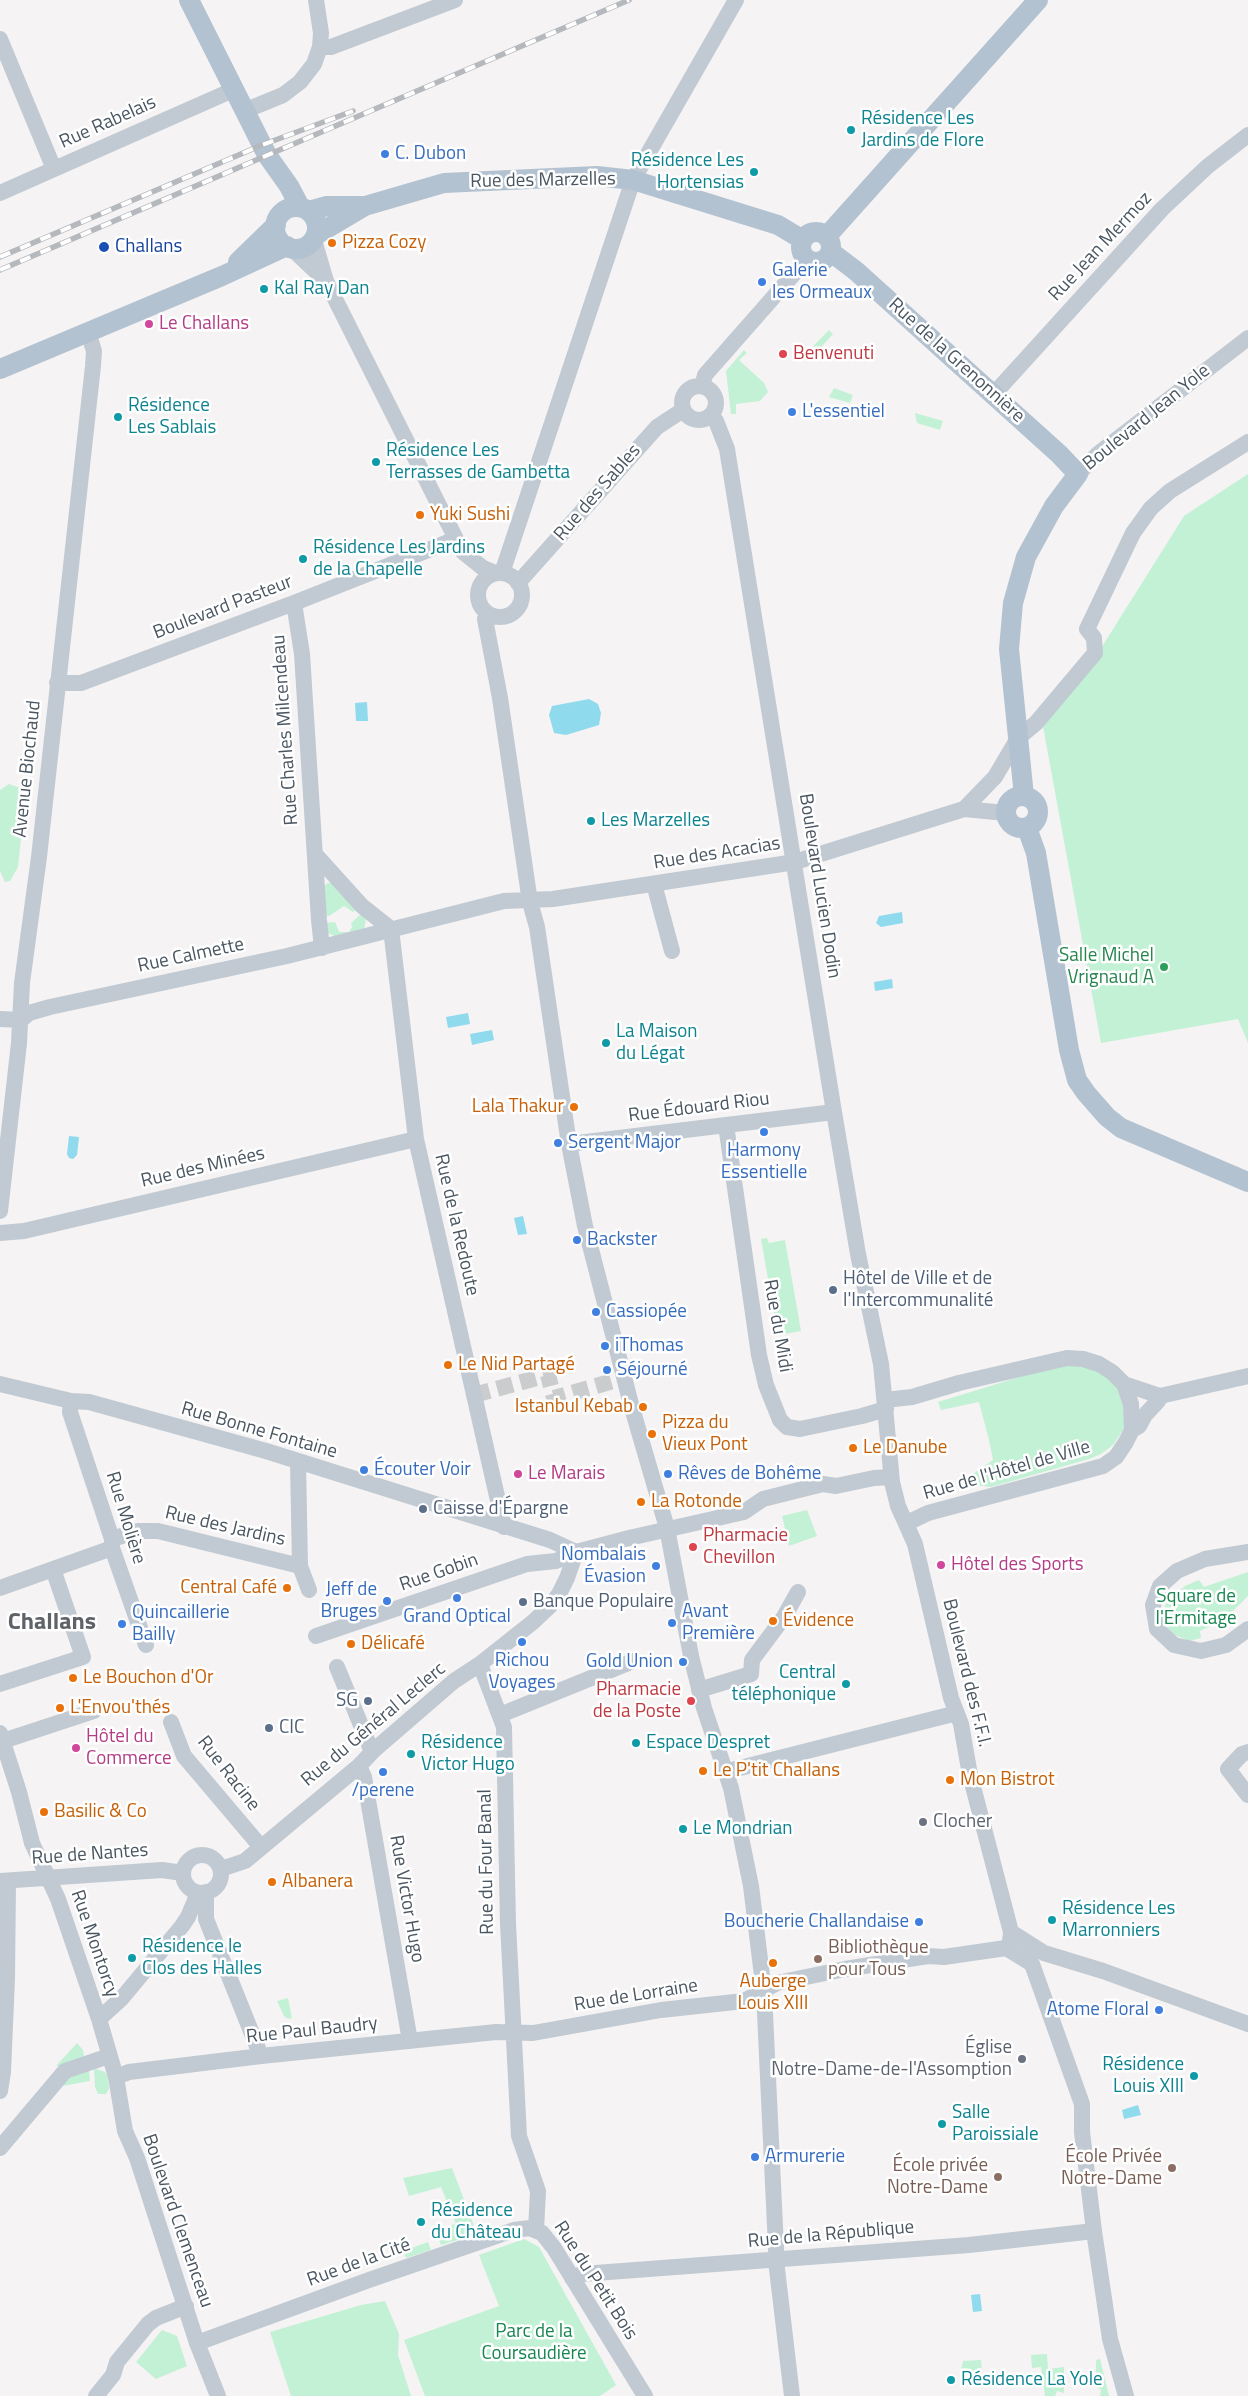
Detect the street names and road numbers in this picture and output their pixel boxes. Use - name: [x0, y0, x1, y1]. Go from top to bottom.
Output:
- street label: Rue Rabelais: [56, 92, 160, 154]
- street label: Rue des Marzelles: [470, 168, 616, 194]
- street label: Rue Jean Mermoz: [1045, 188, 1157, 306]
- street label: Rue de la Grenonnière: [883, 294, 1029, 428]
- street label: Boulevard Jean Yole: [1079, 360, 1215, 476]
- street label: Rue des Sables: [550, 440, 646, 546]
- street label: Boulevard Pasteur: [150, 571, 296, 645]
- street label: Rue Charles Milcendeau: [268, 634, 304, 826]
- street label: Avenue Biochaud: [9, 699, 47, 839]
- street label: Boulevard Lucien Dodin: [793, 792, 845, 980]
- street label: Rue des Acacias: [652, 833, 782, 875]
- street label: Rue Calmette: [136, 934, 246, 978]
- street label: Rue Édouard Riou: [627, 1088, 771, 1128]
- street label: Rue des Minées: [139, 1143, 267, 1193]
- street label: Rue de la Redoute: [429, 1152, 483, 1298]
- street label: Rue du Midi: [758, 1278, 796, 1374]
- street label: Rue Bonne Fontaine: [178, 1398, 340, 1464]
- street label: Rue de l'Hôtel de Ville: [921, 1436, 1093, 1506]
- street label: Rue Molière: [100, 1469, 150, 1567]
- street label: Rue des Jardins: [163, 1502, 287, 1552]
- street label: Rue Gobin: [397, 1549, 481, 1597]
- street label: Boulevard des F.F.I.: [937, 1597, 995, 1749]
- street label: Rue du Général Leclerc: [297, 1658, 451, 1792]
- street label: Rue Racine: [192, 1732, 264, 1816]
- street label: Rue du Four Banal: [474, 1789, 500, 1935]
- street label: Rue Victor Hugo: [384, 1833, 428, 1965]
- street label: Rue de Nantes: [31, 1840, 149, 1870]
- street label: Rue Montorcy: [65, 1887, 123, 2001]
- street label: Rue de Lorraine: [572, 1975, 700, 2017]
- street label: Rue Paul Baudry: [245, 2013, 379, 2049]
- street label: Boulevard Clemenceau: [137, 2131, 217, 2311]
- street label: Rue de la République: [747, 2216, 915, 2254]
- street label: Rue du Petit Bois: [548, 2217, 642, 2345]
- street label: Rue de la Cité: [304, 2234, 414, 2292]

